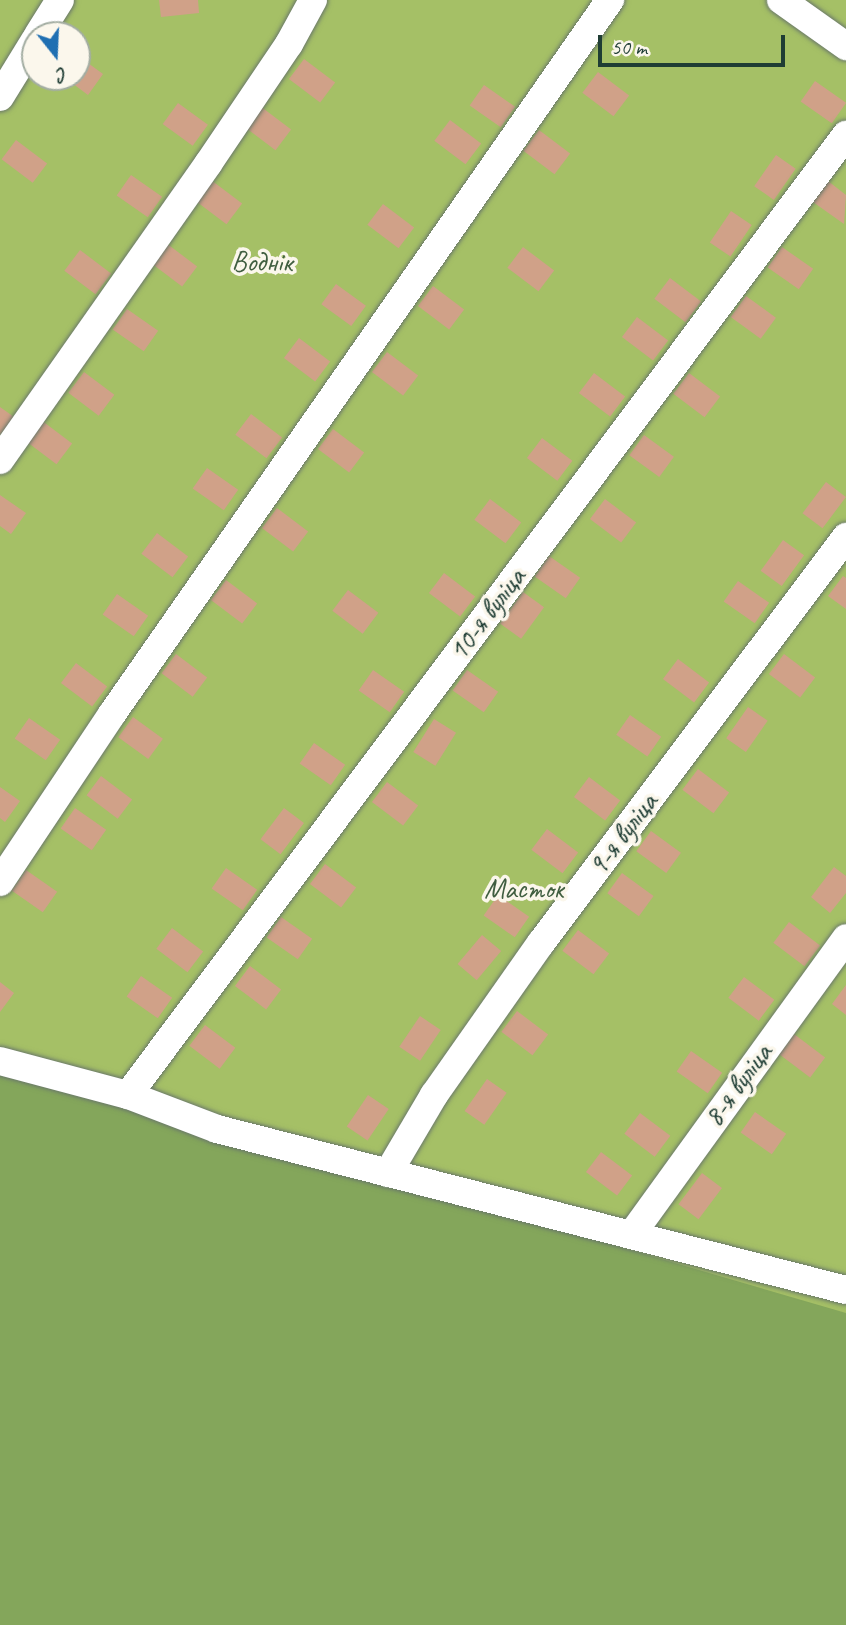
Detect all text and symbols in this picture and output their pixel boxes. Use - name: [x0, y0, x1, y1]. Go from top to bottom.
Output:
- north arrow: [21, 21, 91, 91]
- scale bar: [601, 21, 788, 65]
- text: 50 m: [611, 34, 647, 60]
- text: С: [54, 61, 70, 87]
- park label: Воднік: [232, 245, 292, 279]
- street label: 10-я вуліца: [442, 561, 532, 667]
- street label: 9-я вуліца: [581, 786, 665, 882]
- park label: Масток: [484, 872, 564, 906]
- street label: 8-я вуліца: [697, 1037, 779, 1133]

